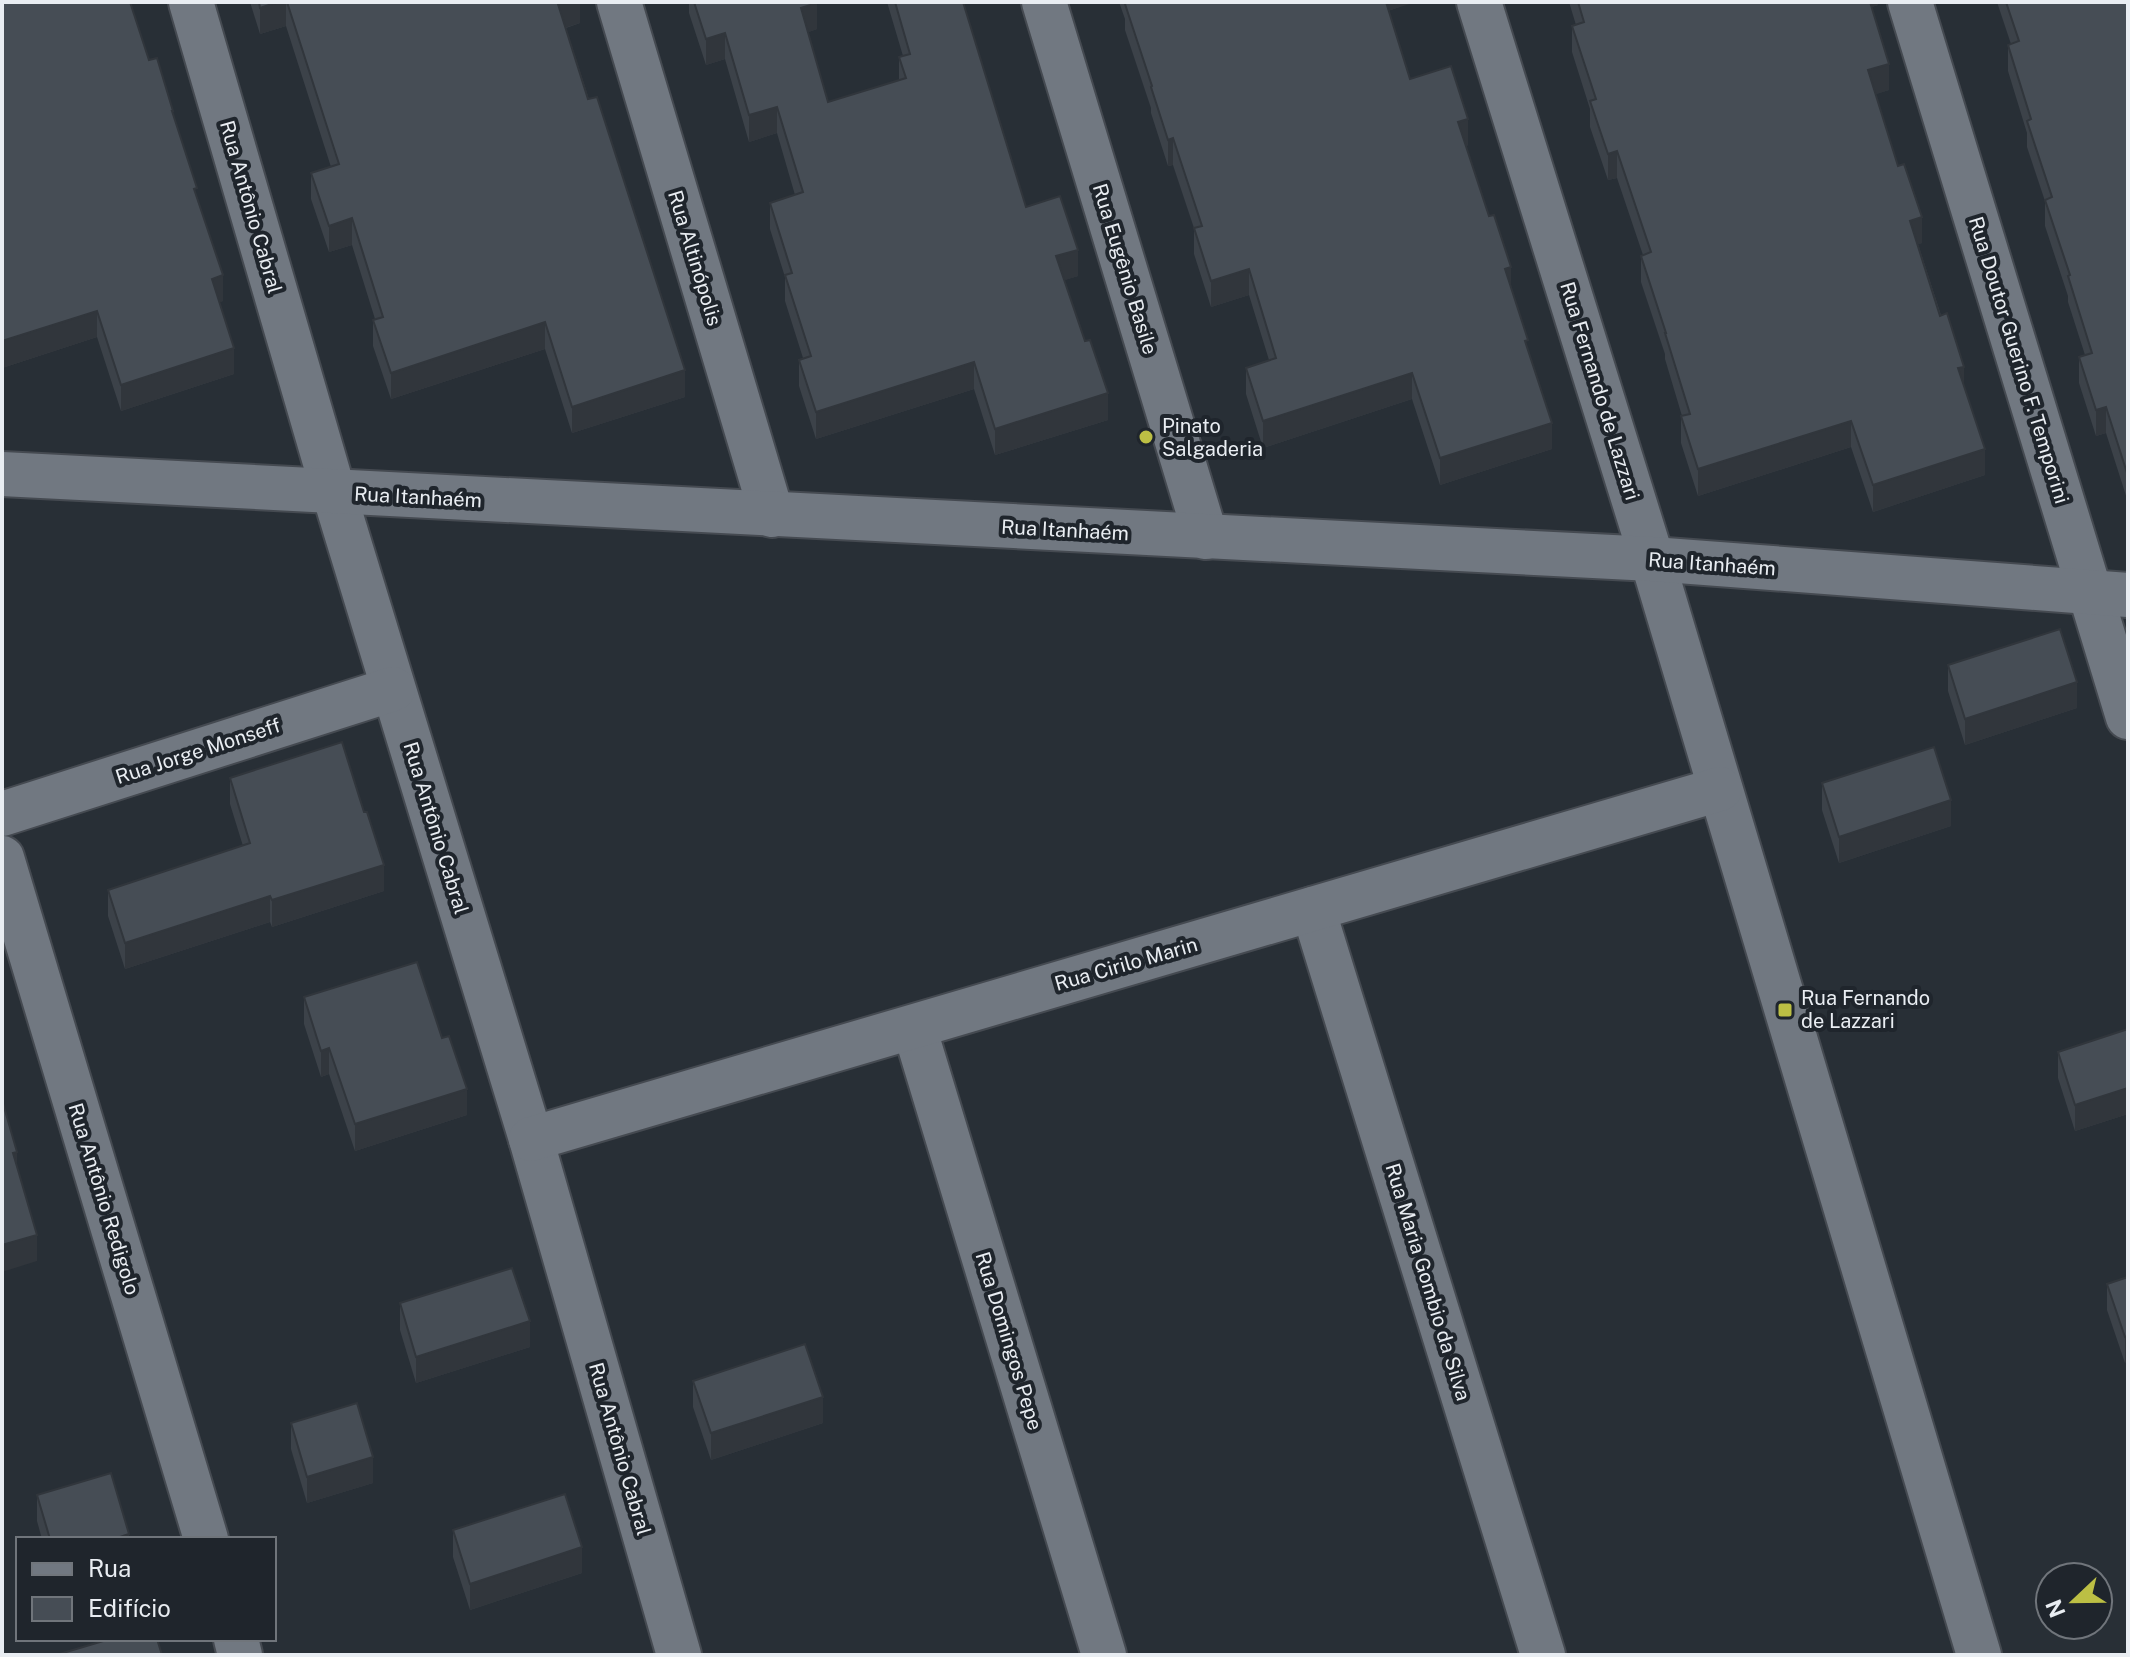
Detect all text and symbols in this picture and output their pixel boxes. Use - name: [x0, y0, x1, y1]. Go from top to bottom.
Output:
- street label: Rua Antônio Cabral: [215, 118, 287, 296]
- street label: Rua Eugênio Basile: [1088, 181, 1162, 357]
- street label: Rua Altinópolis: [663, 187, 727, 329]
- street label: Rua Doutor Guerino F. Temporini: [1964, 214, 2074, 506]
- street label: Rua Fernando de Lazzari: [1555, 279, 1645, 503]
- place label: Pinato Salgaderia: [1162, 414, 1263, 461]
- marker: Pinato Salgaderia: [1137, 428, 1155, 446]
- street label: Rua Itanhaém: [353, 482, 483, 512]
- street label: Rua Itanhaém: [1000, 515, 1130, 545]
- street label: Rua Itanhaém: [1647, 548, 1777, 580]
- street label: Rua Jorge Monseff: [112, 713, 284, 789]
- street label: Rua Antônio Cabral: [398, 739, 474, 917]
- street label: Rua Cirilo Marin: [1052, 932, 1200, 996]
- place label: Rua Fernando de Lazzari: [1801, 986, 1930, 1033]
- marker: Rua Fernando de Lazzari: [1776, 1001, 1794, 1019]
- street label: Rua Antônio Redigolo: [63, 1100, 145, 1298]
- street label: Rua Maria Gombio da Silva: [1380, 1160, 1476, 1404]
- street label: Rua Domingos Pepe: [970, 1249, 1048, 1433]
- street label: Rua Antônio Cabral: [584, 1360, 656, 1538]
- legend: [16, 1537, 276, 1641]
- text: Rua: [88, 1554, 131, 1582]
- north arrow: [2034, 1561, 2114, 1641]
- text: Edifício: [88, 1594, 171, 1622]
- text: N: [2040, 1596, 2071, 1621]

